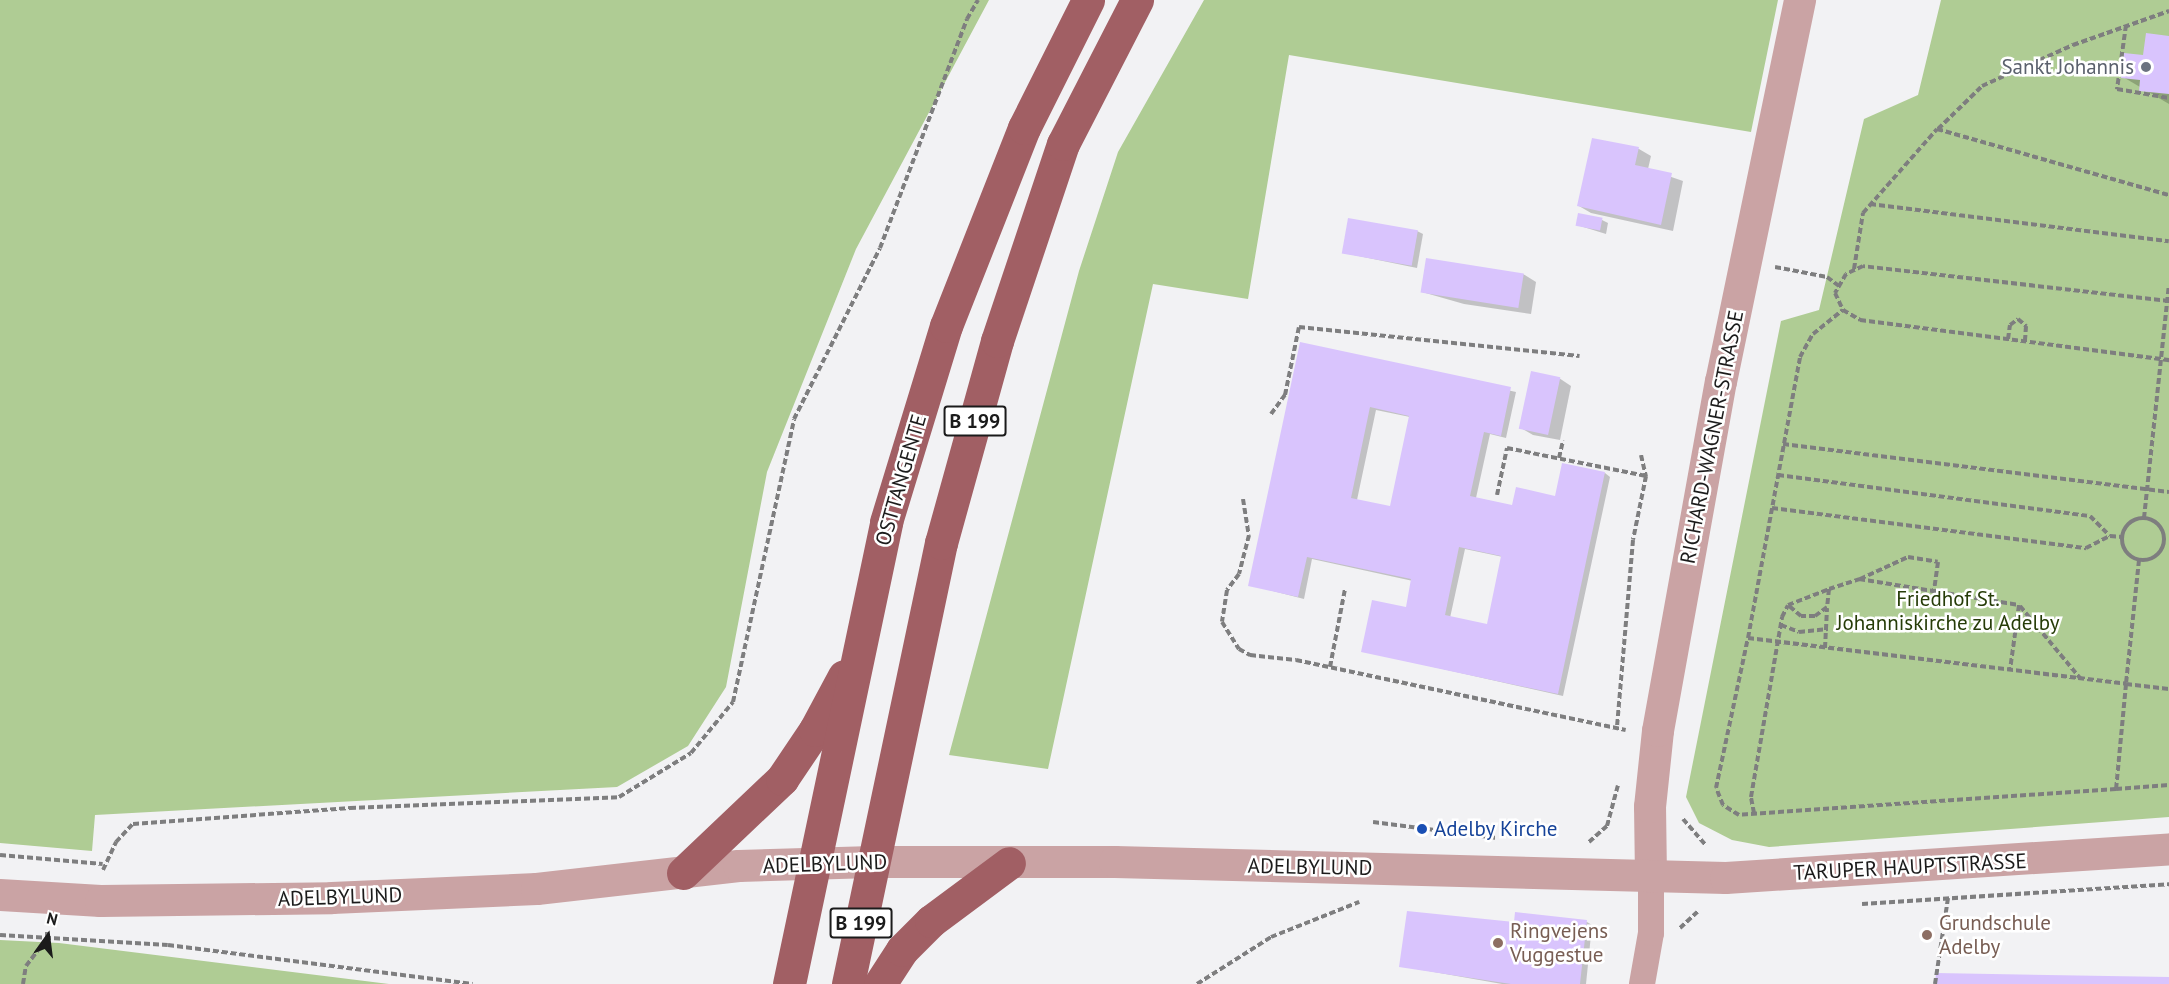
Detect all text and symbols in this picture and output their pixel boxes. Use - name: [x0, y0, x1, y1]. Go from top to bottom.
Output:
- place label: Sankt Johannis: [2001, 54, 2134, 80]
- marker: Sankt Johannis: [2139, 60, 2153, 74]
- street label: RICHARD-WAGNER-STRASSE: [1675, 308, 1749, 566]
- road number: B 199: [944, 404, 1006, 438]
- street label: OSTTANGENTE: [870, 411, 932, 549]
- park label: Friedhof St. Johanniskirche zu Adelby: [1836, 586, 2060, 636]
- place label: Adelby Kirche: [1434, 816, 1558, 842]
- marker: Adelby Kirche: [1415, 822, 1429, 836]
- street label: TARUPER HAUPTSTRASSE: [1793, 848, 2027, 886]
- street label: ADELBYLUND: [762, 849, 888, 879]
- street label: ADELBYLUND: [1248, 853, 1372, 881]
- street label: ADELBYLUND: [277, 882, 403, 912]
- north arrow: [18, 906, 78, 966]
- road number: B 199: [830, 906, 892, 940]
- text: N: [45, 908, 60, 930]
- place label: Grundschule Adelby: [1939, 910, 2051, 960]
- place label: Ringvejens Vuggestue: [1510, 918, 1608, 968]
- marker: Grundschule Adelby: [1920, 928, 1934, 942]
- marker: Ringvejens Vuggestue: [1491, 936, 1505, 950]

